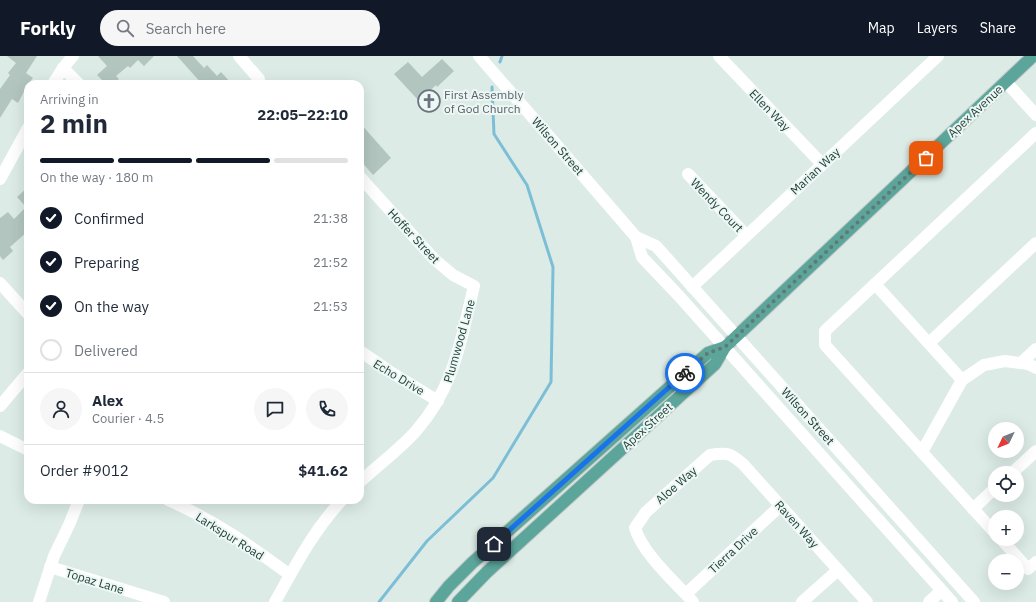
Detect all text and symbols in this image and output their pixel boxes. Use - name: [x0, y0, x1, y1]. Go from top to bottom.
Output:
- search box: [100, 10, 380, 46]
- text: Forkly: [20, 16, 76, 40]
- icon: search: [114, 17, 136, 39]
- text: Search here: [146, 19, 226, 38]
- text: Map: [868, 19, 895, 37]
- text: Layers: [917, 19, 958, 37]
- text: Share: [980, 19, 1016, 37]
- street label: Apex Avenue: [944, 81, 1006, 140]
- street label: Ellen Way: [746, 86, 794, 134]
- place label: First Assembly of God Church: [444, 87, 523, 116]
- church icon: First Assembly of God Church: [416, 88, 442, 114]
- text: Arriving in: [40, 91, 99, 108]
- text: 22:05–22:10: [257, 105, 348, 124]
- text: 2 min: [40, 106, 108, 140]
- street label: Wilson Street: [529, 114, 587, 178]
- pin: [909, 141, 943, 175]
- street label: Marian Way: [787, 144, 843, 198]
- icon: bag: [915, 147, 937, 169]
- text: On the way · 180 m: [40, 169, 153, 186]
- street label: Wendy Court: [688, 175, 746, 235]
- street label: Hoffer Street: [385, 205, 443, 267]
- icon: check: [40, 207, 62, 229]
- text: Confirmed: [74, 209, 144, 228]
- text: 21:38: [313, 210, 348, 227]
- icon: check: [40, 251, 62, 273]
- text: Preparing: [74, 253, 139, 272]
- text: 21:52: [313, 254, 348, 271]
- icon: check: [40, 295, 62, 317]
- text: On the way: [74, 297, 149, 316]
- street label: Plumwood Lane: [440, 297, 478, 384]
- text: 21:53: [313, 298, 348, 315]
- text: Delivered: [74, 341, 138, 360]
- courier: [665, 353, 705, 393]
- street label: Echo Drive: [371, 356, 428, 398]
- icon: bike: [674, 362, 696, 384]
- street label: Wilson Street: [778, 384, 838, 448]
- button: person: [40, 388, 82, 430]
- button: chat: [254, 388, 296, 430]
- button: phone: [306, 388, 348, 430]
- text: Alex: [92, 391, 123, 410]
- street label: Apex Street: [619, 399, 675, 453]
- text: Courier · 4.5: [92, 410, 164, 427]
- north arrow: [988, 422, 1024, 458]
- map controls: [988, 422, 1024, 590]
- text: Order #9012: [40, 461, 129, 480]
- text: $41.62: [298, 461, 348, 480]
- street label: Aloe Way: [652, 463, 700, 507]
- button: locate: [988, 466, 1024, 502]
- street label: Raven Way: [772, 497, 822, 551]
- street label: Larkspur Road: [193, 509, 267, 563]
- button: +: [988, 510, 1024, 546]
- street label: Tierra Drive: [705, 523, 761, 577]
- pin: [477, 527, 511, 561]
- icon: home: [483, 533, 505, 555]
- button: −: [988, 554, 1024, 590]
- street label: Topaz Lane: [64, 565, 126, 597]

